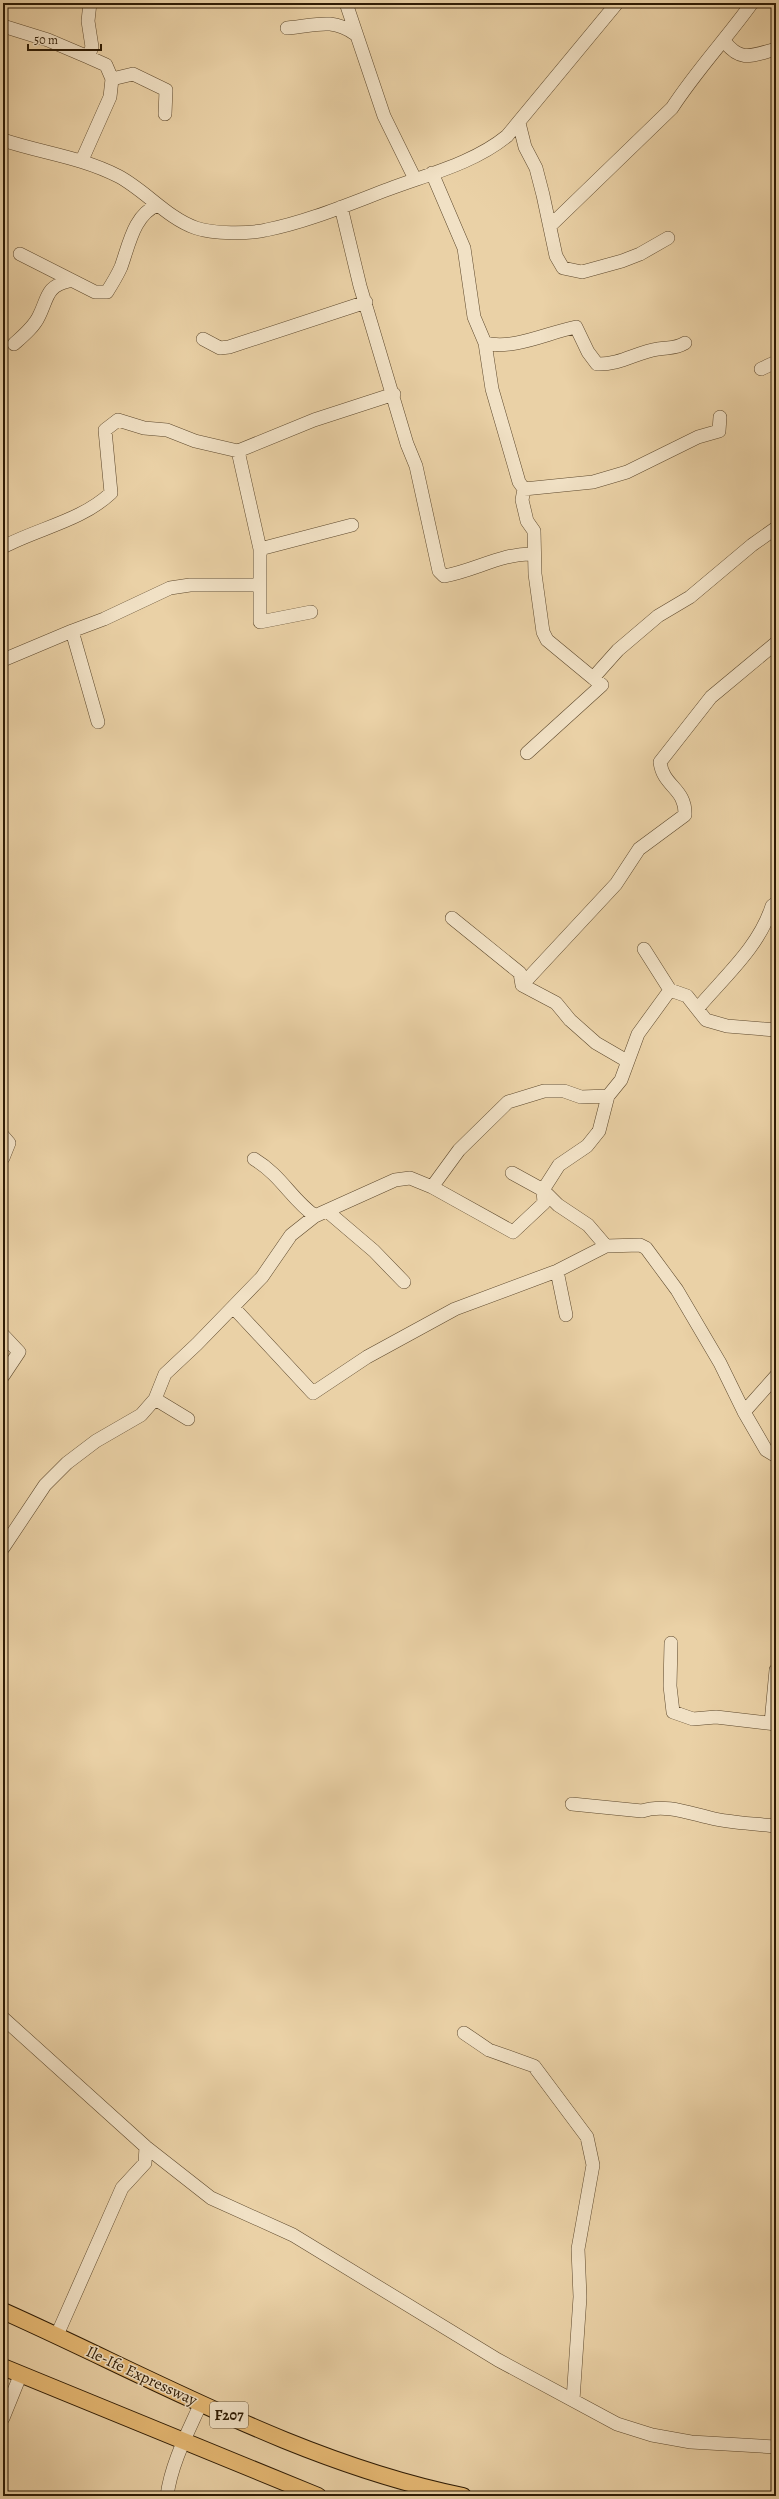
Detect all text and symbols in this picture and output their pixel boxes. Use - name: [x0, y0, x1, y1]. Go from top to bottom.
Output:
- scale bar: [28, 26, 101, 52]
- text: 50 m: [34, 32, 58, 48]
- street label: Ile-Ife Expressway: [82, 2341, 202, 2412]
- road number: F207: [210, 2402, 248, 2428]

